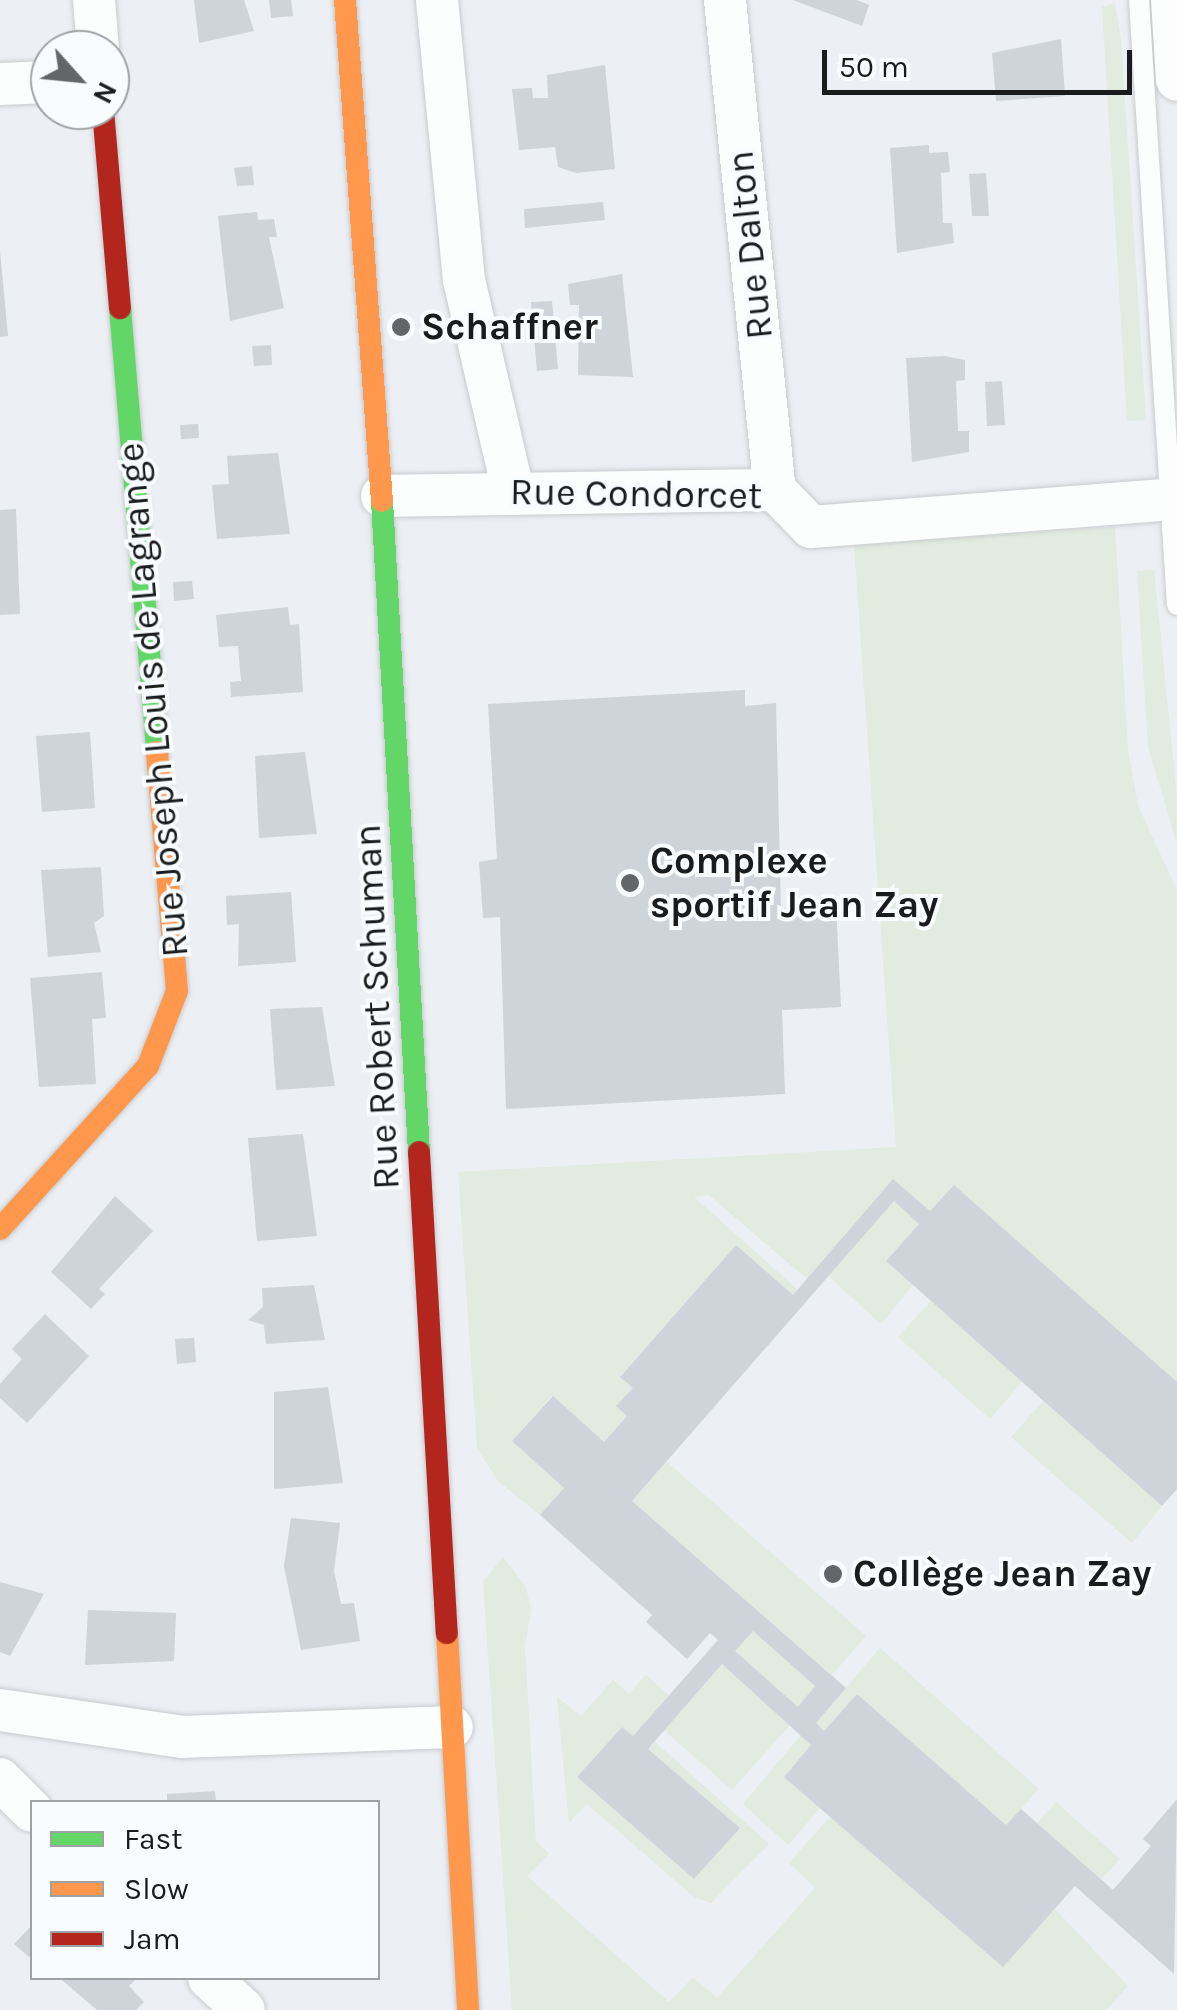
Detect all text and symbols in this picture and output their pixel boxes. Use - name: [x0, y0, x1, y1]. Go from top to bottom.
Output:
- north arrow: [30, 30, 130, 130]
- scale bar: [827, 30, 1137, 92]
- text: 50 m: [839, 49, 909, 85]
- text: N: [86, 76, 125, 109]
- street label: Rue Dalton: [717, 148, 783, 342]
- place label: Schaffner: [421, 304, 598, 350]
- marker: Schaffner: [390, 316, 412, 338]
- street label: Rue Joseph Louis de Lagrange: [108, 441, 198, 959]
- street label: Rue Condorcet: [509, 469, 763, 519]
- street label: Rue Robert Schuman: [345, 823, 409, 1191]
- place label: Complexe sportif Jean Zay: [650, 838, 938, 928]
- marker: Complexe sportif Jean Zay: [619, 872, 641, 894]
- place label: Collège Jean Zay: [853, 1551, 1151, 1597]
- marker: Collège Jean Zay: [822, 1563, 844, 1585]
- legend: [30, 1800, 380, 1980]
- text: Fast: [124, 1821, 183, 1857]
- text: Slow: [124, 1871, 189, 1907]
- text: Jam: [124, 1921, 181, 1957]

